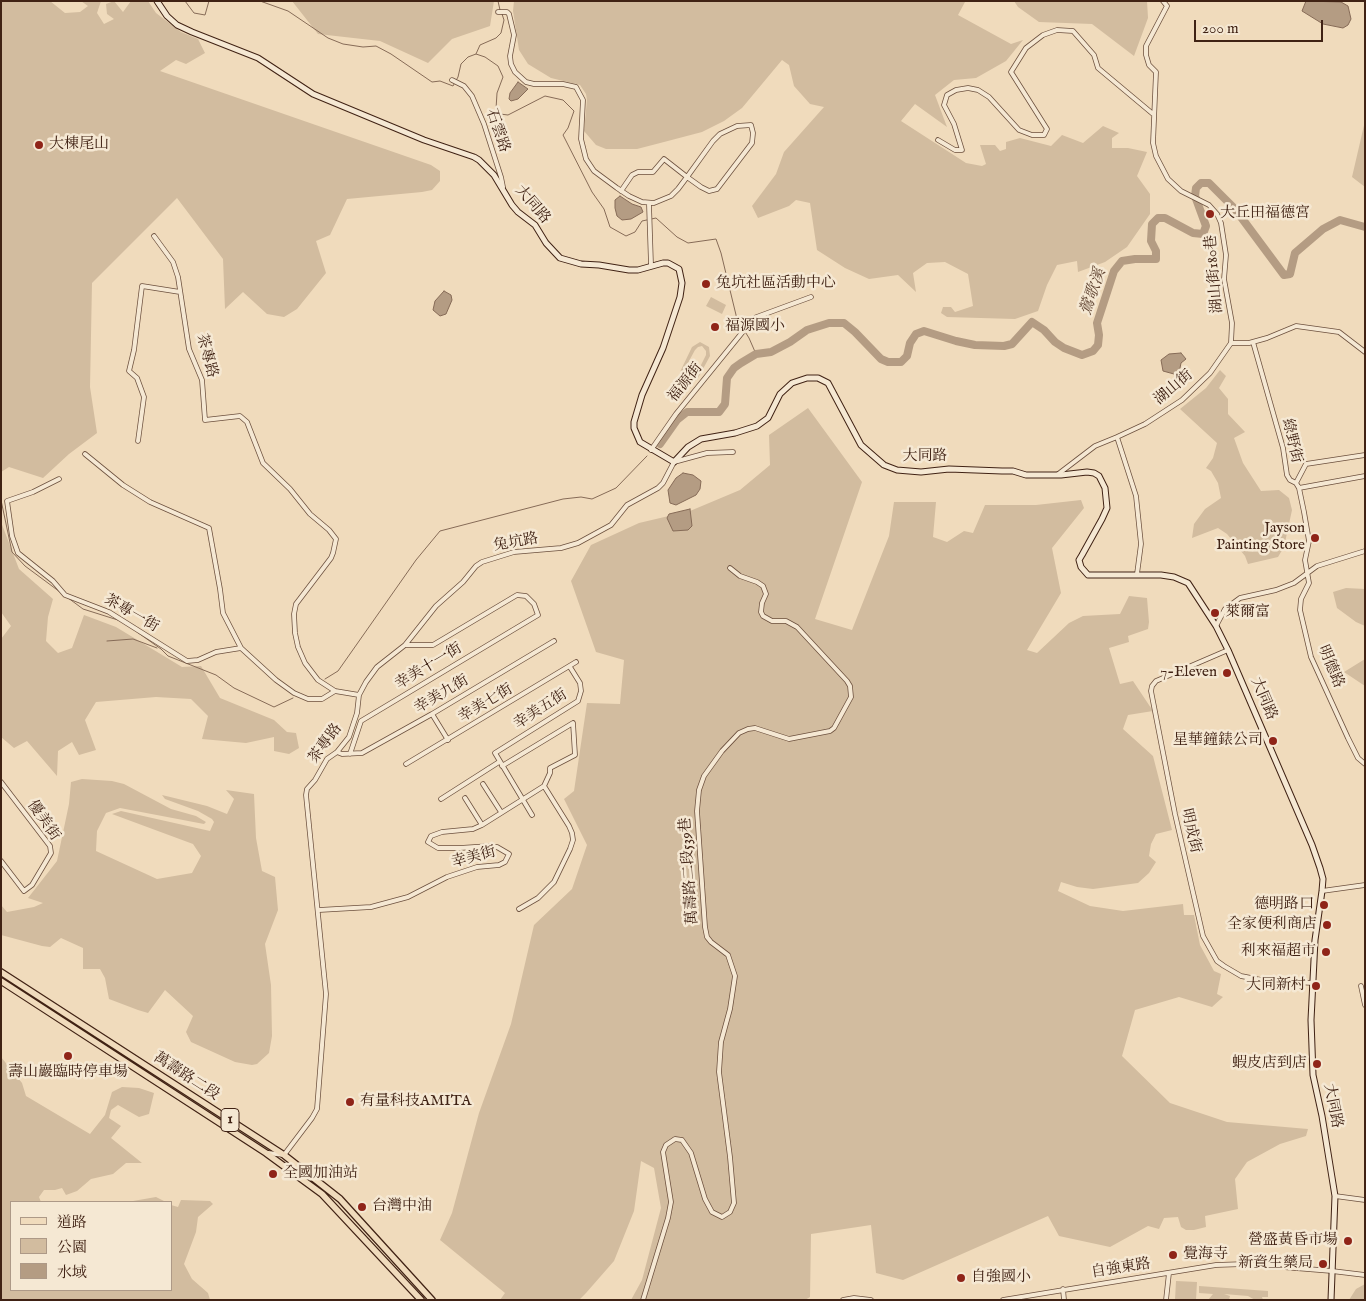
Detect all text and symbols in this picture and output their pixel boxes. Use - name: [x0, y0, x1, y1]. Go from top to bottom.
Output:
- scale bar: [1196, 10, 1325, 42]
- text: 200 m: [1202, 19, 1239, 38]
- street label: 石雲路: [481, 107, 513, 155]
- place label: 大棟尾山: [49, 136, 109, 154]
- marker: 大棟尾山: [33, 139, 45, 151]
- street label: 大同路: [510, 182, 554, 228]
- place label: 大丘田福德宮: [1220, 205, 1310, 223]
- marker: 大丘田福德宮: [1204, 208, 1216, 220]
- street label: 湖山街180巷: [1203, 234, 1227, 314]
- water label: 鶯歌溪: [1077, 266, 1111, 318]
- place label: 兔坑社區活動中心: [716, 275, 836, 293]
- marker: 兔坑社區活動中心: [700, 278, 712, 290]
- place label: 福源國小: [725, 318, 785, 336]
- marker: 福源國小: [709, 321, 721, 333]
- street label: 茶專路: [191, 332, 221, 380]
- street label: 福源街: [665, 360, 707, 406]
- street label: 湖山街: [1151, 367, 1197, 409]
- street label: 綠野街: [1277, 417, 1305, 465]
- street label: 大同路: [903, 448, 947, 466]
- place label: Jayson Painting Store: [1216, 520, 1305, 555]
- street label: 兔坑路: [492, 530, 540, 556]
- marker: Jayson Painting Store: [1309, 532, 1321, 544]
- street label: 茶專一街: [101, 591, 161, 637]
- place label: 萊爾富: [1225, 604, 1270, 622]
- marker: 萊爾富: [1209, 607, 1221, 619]
- street label: 幸美十一街: [392, 640, 466, 694]
- street label: 明德路: [1313, 643, 1347, 691]
- place label: 7-Eleven: [1160, 664, 1217, 682]
- marker: 7-Eleven: [1221, 667, 1233, 679]
- street label: 幸美九街: [412, 672, 472, 718]
- street label: 大同路: [1246, 675, 1280, 723]
- street label: 幸美七街: [456, 681, 516, 727]
- street label: 幸美五街: [511, 686, 571, 734]
- street label: 茶專路: [305, 721, 347, 767]
- place label: 星華鐘錶公司: [1173, 732, 1263, 750]
- marker: 星華鐘錶公司: [1267, 735, 1279, 747]
- street label: 優美街: [23, 797, 63, 845]
- street label: 明成街: [1176, 807, 1204, 855]
- street label: 萬壽路二段539巷: [677, 817, 703, 925]
- street label: 幸美街: [450, 843, 498, 873]
- place label: 德明路口: [1254, 896, 1314, 914]
- marker: 德明路口: [1318, 899, 1330, 911]
- place label: 全家便利商店: [1227, 916, 1317, 934]
- marker: 全家便利商店: [1321, 919, 1333, 931]
- place label: 利來福超市: [1241, 943, 1316, 961]
- marker: 利來福超市: [1320, 946, 1332, 958]
- place label: 大同新村: [1246, 977, 1306, 995]
- marker: 大同新村: [1310, 980, 1322, 992]
- street label: 萬壽路二段: [150, 1049, 222, 1105]
- marker: 壽山巖臨時停車場: [62, 1050, 74, 1062]
- place label: 蝦皮店到店: [1232, 1055, 1307, 1073]
- marker: 蝦皮店到店: [1311, 1058, 1323, 1070]
- place label: 壽山巖臨時停車場: [8, 1064, 128, 1082]
- street label: 大同路: [1319, 1082, 1345, 1130]
- place label: 有量科技AMITA: [360, 1093, 471, 1111]
- marker: 有量科技AMITA: [344, 1096, 356, 1108]
- road number: 1: [221, 1108, 239, 1132]
- place label: 全國加油站: [283, 1165, 358, 1183]
- marker: 全國加油站: [267, 1168, 279, 1180]
- place label: 台灣中油: [372, 1198, 432, 1216]
- legend: [10, 1201, 172, 1291]
- marker: 台灣中油: [356, 1201, 368, 1213]
- text: 道路: [57, 1213, 87, 1232]
- place label: 營盛黃昏市場: [1248, 1232, 1338, 1250]
- marker: 營盛黃昏市場: [1342, 1235, 1354, 1247]
- text: 公園: [57, 1238, 87, 1257]
- place label: 覺海寺: [1183, 1246, 1228, 1264]
- marker: 覺海寺: [1167, 1249, 1179, 1261]
- street label: 自強東路: [1090, 1255, 1152, 1283]
- place label: 新資生藥局: [1238, 1255, 1313, 1273]
- marker: 新資生藥局: [1317, 1258, 1329, 1270]
- text: 水域: [57, 1263, 87, 1282]
- place label: 自強國小: [971, 1269, 1031, 1287]
- marker: 自強國小: [955, 1272, 967, 1284]

